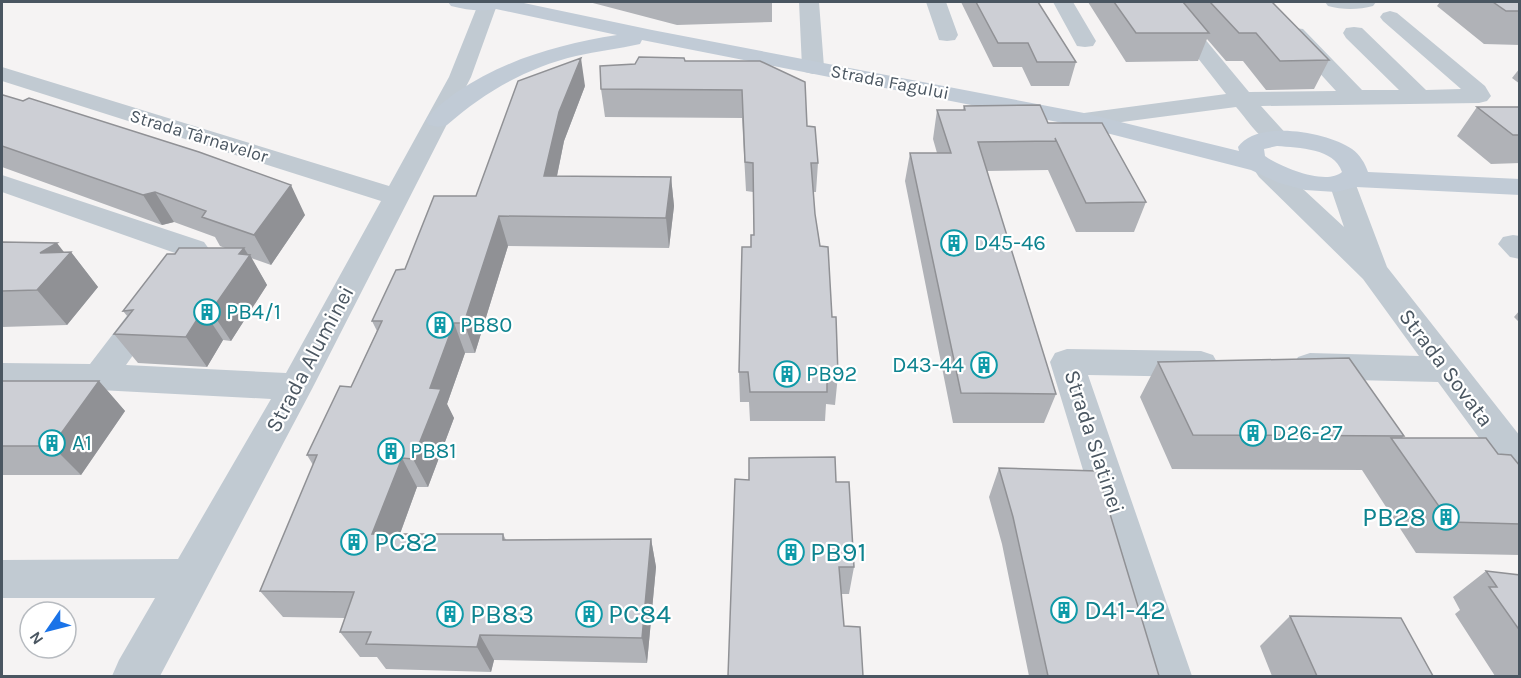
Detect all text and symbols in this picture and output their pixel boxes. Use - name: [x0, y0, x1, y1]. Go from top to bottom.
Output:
- street label: Strada Fagului: [829, 60, 951, 104]
- street label: Strada Târnavelor: [127, 105, 271, 168]
- building icon: D45-46: [939, 228, 969, 258]
- place label: D45-46: [974, 230, 1046, 256]
- street label: Strada Aluminei: [260, 281, 360, 437]
- building icon: PB4/1: [192, 297, 222, 327]
- place label: PB4/1: [226, 299, 281, 325]
- street label: Strada Sovata: [1393, 304, 1499, 432]
- building icon: PB80: [425, 310, 455, 340]
- place label: PB80: [460, 312, 512, 338]
- building icon: D43-44: [969, 350, 999, 380]
- place label: D43-44: [892, 352, 964, 378]
- building icon: PB92: [772, 359, 802, 389]
- place label: PB92: [806, 361, 857, 387]
- street label: Strada Slatinei: [1059, 367, 1129, 517]
- building icon: D26-27: [1238, 418, 1268, 448]
- place label: D26-27: [1272, 420, 1343, 446]
- building icon: A1: [37, 428, 67, 458]
- place label: A1: [72, 430, 92, 456]
- building icon: PB81: [376, 436, 406, 466]
- place label: PB81: [410, 438, 457, 464]
- place label: PB28: [1362, 501, 1426, 533]
- building icon: PB28: [1431, 502, 1461, 532]
- place label: PC82: [374, 526, 438, 558]
- building icon: PC82: [339, 527, 369, 557]
- place label: PB91: [810, 536, 866, 568]
- building icon: PB91: [776, 537, 806, 567]
- place label: D41-42: [1084, 594, 1166, 626]
- building icon: D41-42: [1049, 595, 1079, 625]
- place label: PB83: [470, 598, 534, 630]
- place label: PC84: [608, 598, 671, 630]
- building icon: PB83: [435, 599, 465, 629]
- building icon: PC84: [574, 599, 604, 629]
- north arrow: [18, 600, 78, 660]
- text: N: [25, 628, 47, 648]

